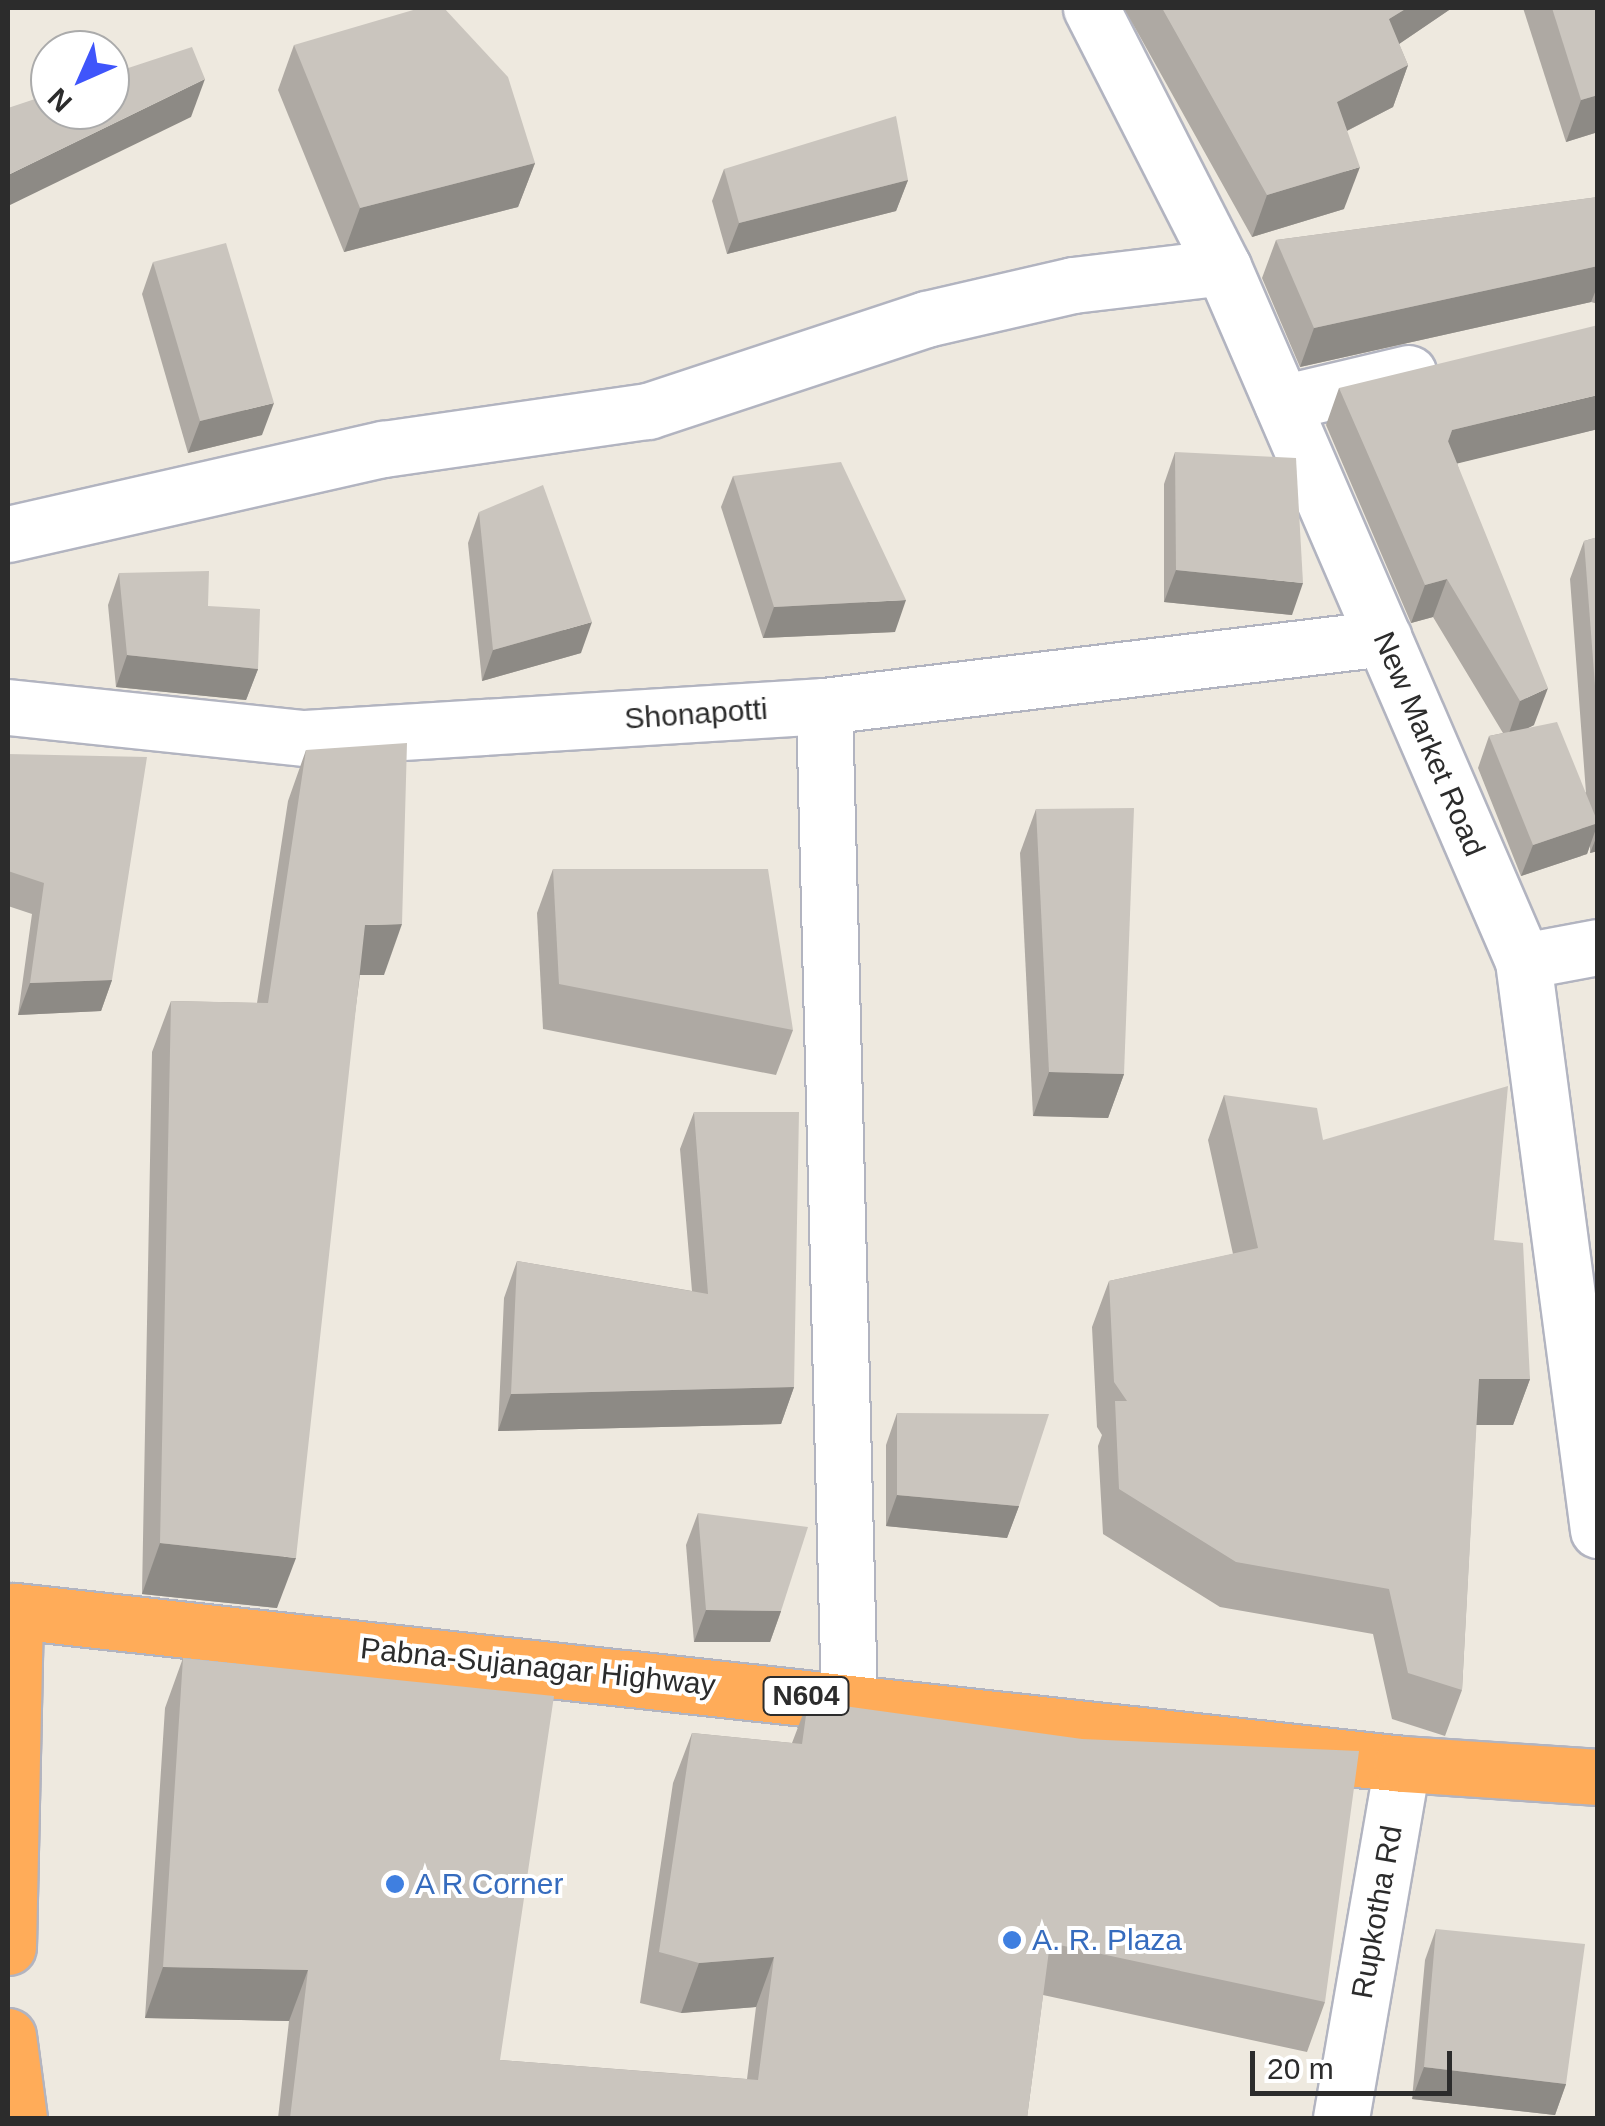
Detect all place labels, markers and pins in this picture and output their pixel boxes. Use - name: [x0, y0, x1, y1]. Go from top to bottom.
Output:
- place label: A R Corner: [415, 1866, 565, 1902]
- marker: A R Corner: [384, 1873, 406, 1895]
- place label: A. R. Plaza: [1032, 1922, 1182, 1958]
- marker: A. R. Plaza: [1001, 1929, 1023, 1951]

